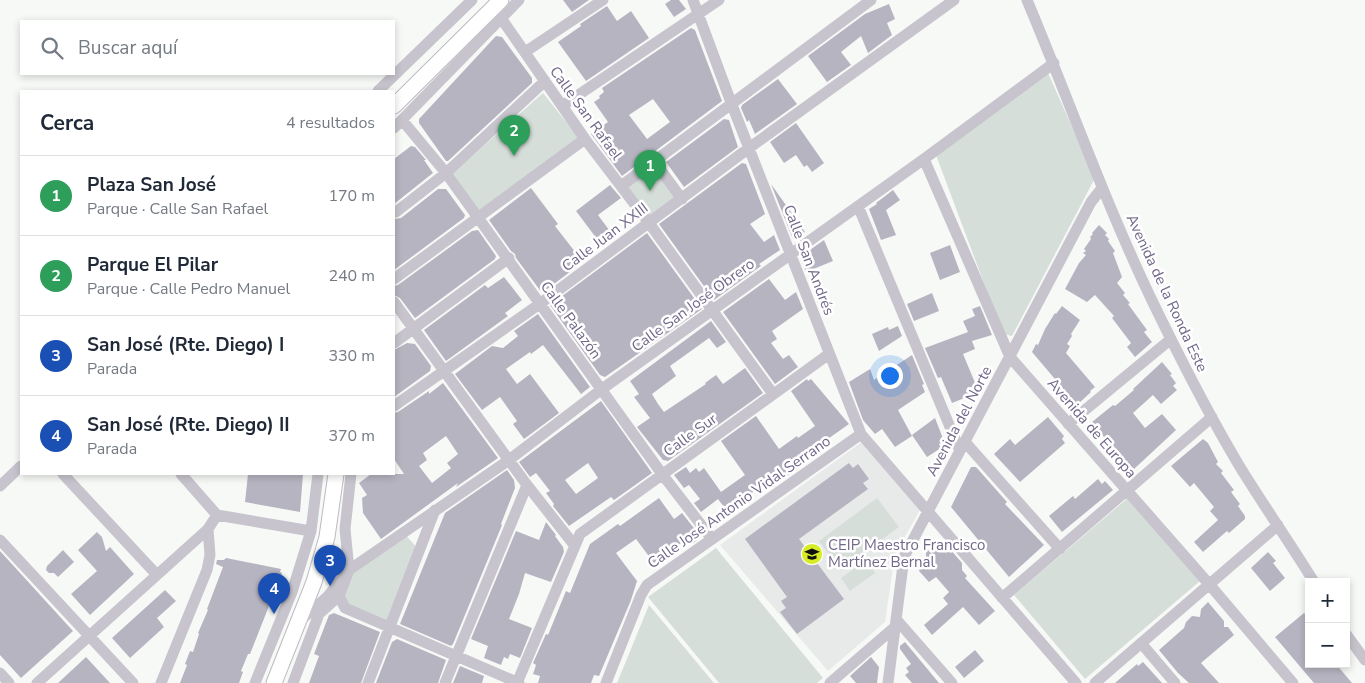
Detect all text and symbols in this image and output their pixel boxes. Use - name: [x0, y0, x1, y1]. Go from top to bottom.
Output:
- search box: [20, 20, 395, 75]
- icon: search: [38, 34, 66, 62]
- text: Buscar aquí: [78, 35, 177, 61]
- street label: Calle San Rafael: [545, 62, 627, 164]
- text: Cerca: [40, 109, 94, 137]
- text: 4 resultados: [286, 112, 375, 134]
- pin: 2: [498, 115, 530, 156]
- pin: 1: [634, 150, 666, 191]
- text: Plaza San José: [87, 172, 216, 198]
- text: 1: [51, 185, 61, 207]
- text: 170 m: [328, 185, 375, 207]
- text: Parque · Calle San Rafael: [87, 198, 268, 220]
- street label: Calle Juan XXIII: [558, 198, 652, 276]
- street label: Calle San Andrés: [779, 202, 839, 318]
- street label: Avenida de la Ronda Este: [1122, 211, 1212, 375]
- text: Parque El Pilar: [87, 252, 218, 278]
- street label: Calle San José Obrero: [628, 254, 758, 356]
- text: 2: [51, 265, 61, 287]
- text: 240 m: [328, 265, 375, 287]
- street label: Calle Palazón: [536, 277, 606, 363]
- text: Parque · Calle Pedro Manuel: [87, 278, 290, 300]
- text: San José (Rte. Diego) I: [87, 332, 284, 358]
- text: 3: [51, 345, 61, 367]
- text: 330 m: [328, 345, 375, 367]
- text: Parada: [87, 358, 137, 380]
- street label: Avenida del Norte: [922, 362, 996, 480]
- your location: [877, 363, 903, 389]
- street label: Avenida de Europa: [1043, 374, 1141, 482]
- street label: Calle Sur: [659, 408, 721, 461]
- text: San José (Rte. Diego) II: [87, 412, 290, 438]
- text: 4: [51, 425, 61, 447]
- text: 370 m: [328, 425, 375, 447]
- street label: Calle José Antonio Vidal Serrano: [643, 431, 835, 573]
- text: Parada: [87, 438, 137, 460]
- place label: CEIP Maestro Francisco Martínez Bernal: [828, 535, 985, 572]
- school or university icon: CEIP Maestro Francisco Martínez Bernal: [800, 542, 824, 566]
- pin: 3: [314, 545, 346, 586]
- pin: 4: [258, 573, 290, 614]
- map controls: [1305, 578, 1350, 668]
- button: +: [1305, 578, 1350, 623]
- button: −: [1305, 623, 1350, 668]

